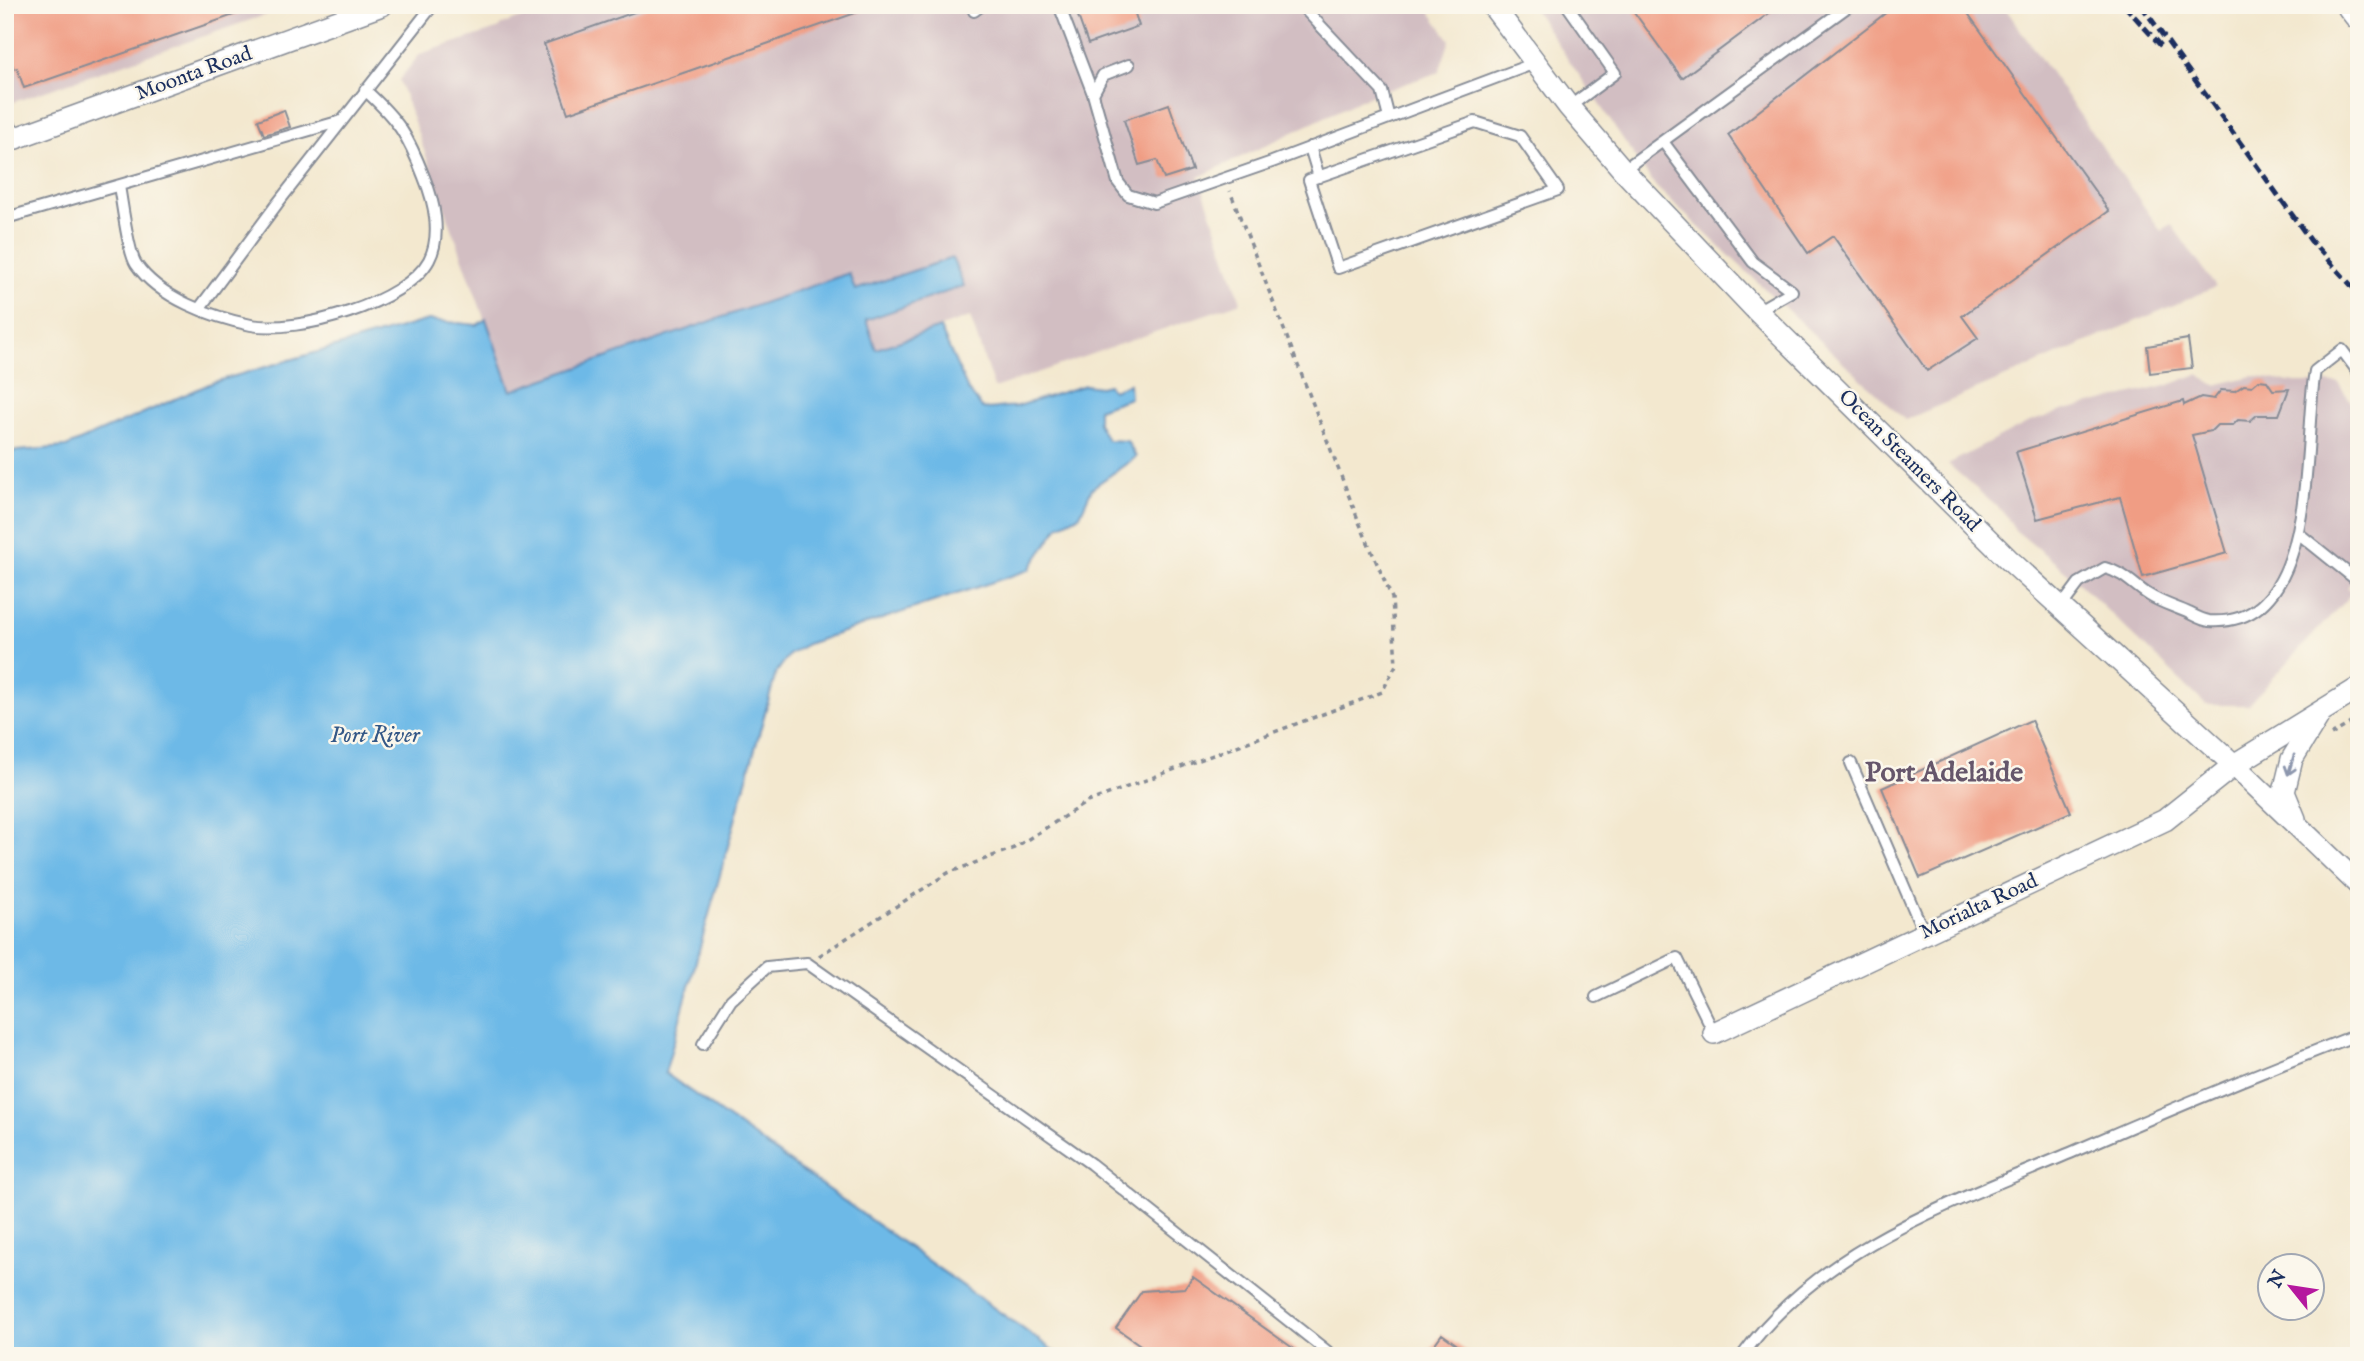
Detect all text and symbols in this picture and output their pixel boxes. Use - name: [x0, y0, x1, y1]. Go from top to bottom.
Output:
- street label: Moonta Road: [132, 40, 256, 107]
- street label: Ocean Steamers Road: [1832, 384, 1986, 538]
- water label: Port River: [330, 721, 421, 750]
- one-way arrow: [2284, 754, 2297, 776]
- district label: Port Adelaide: [1865, 756, 2023, 791]
- street label: Morialta Road: [1916, 868, 2043, 946]
- north arrow: [2256, 1252, 2326, 1322]
- text: N: [2263, 1266, 2293, 1293]

